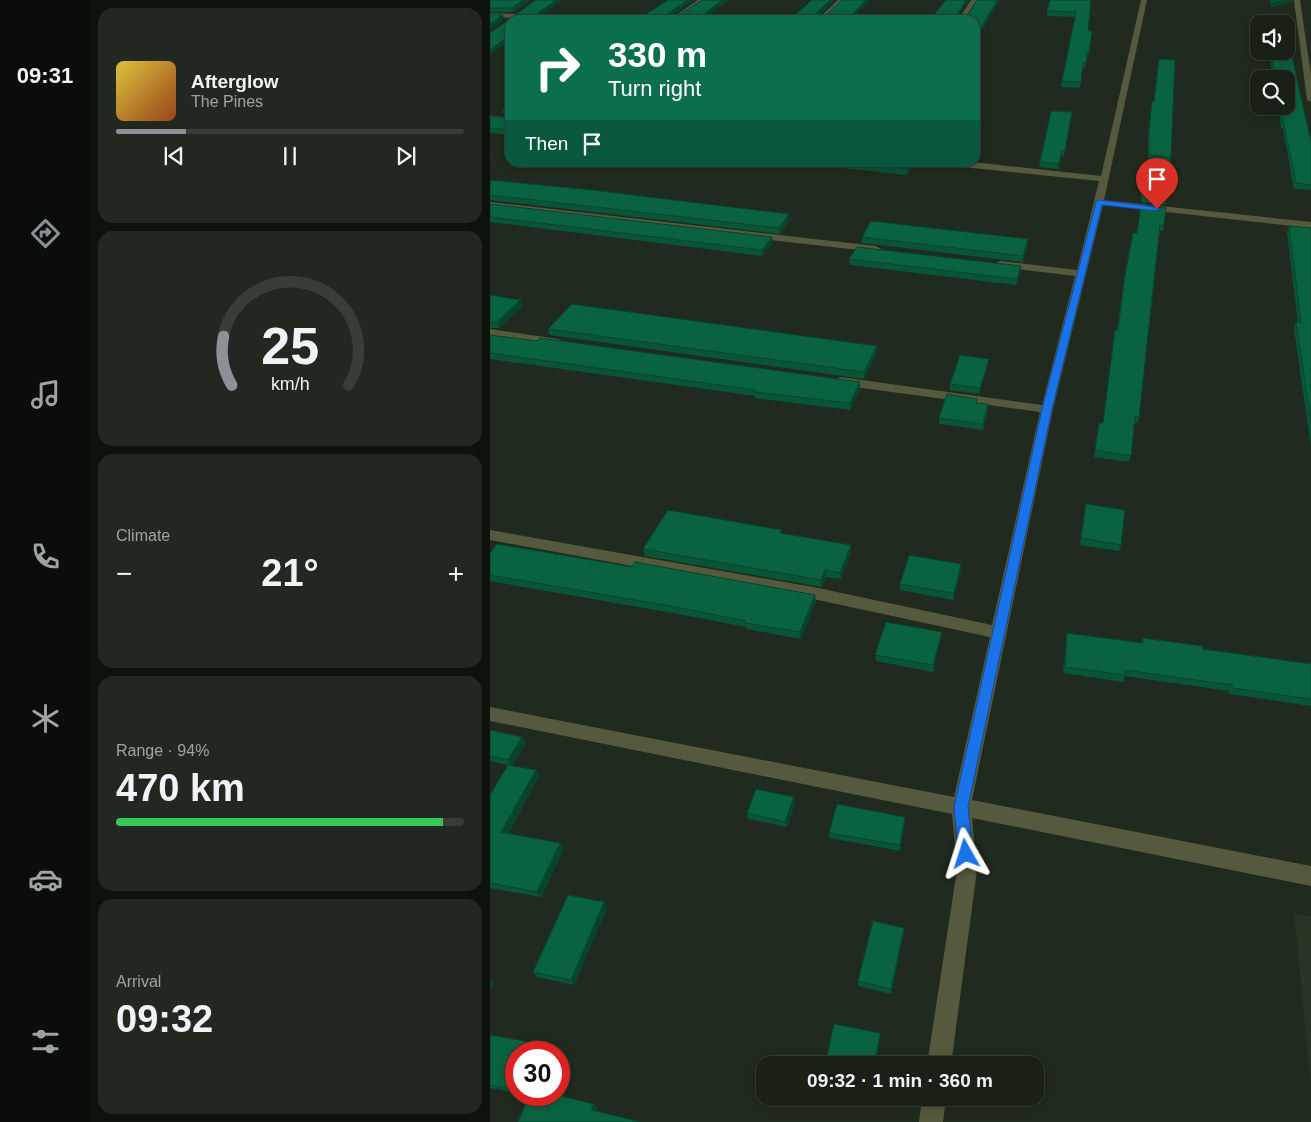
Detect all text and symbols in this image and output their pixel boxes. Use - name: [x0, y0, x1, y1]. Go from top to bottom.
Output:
- map controls: [1250, 15, 1295, 115]
- button: sound: [1250, 15, 1295, 60]
- icon: right: [525, 35, 590, 100]
- text: 330 m: [608, 35, 707, 74]
- text: 09:31: [17, 63, 73, 88]
- button: search: [1250, 70, 1295, 115]
- text: Afterglow: [191, 71, 279, 92]
- text: Turn right: [608, 76, 701, 101]
- text: The Pines: [191, 93, 263, 110]
- icon: arrive: [578, 130, 606, 158]
- text: Then: [525, 133, 568, 154]
- icon: previous: [160, 142, 188, 170]
- icon: pause: [276, 142, 304, 170]
- icon: next: [392, 142, 420, 170]
- pin: [1136, 158, 1178, 209]
- icon: arrive: [1143, 165, 1171, 193]
- icon: directions: [28, 216, 63, 251]
- text: 25: [261, 317, 319, 375]
- text: km/h: [271, 374, 309, 394]
- icon: music: [28, 377, 63, 412]
- text: Climate: [116, 527, 170, 544]
- icon: phone: [28, 539, 63, 574]
- text: 21°: [261, 552, 319, 594]
- text: −: [116, 558, 132, 589]
- text: +: [448, 558, 464, 589]
- icon: climate: [28, 701, 63, 736]
- text: Range · 94%: [116, 742, 209, 759]
- text: 470 km: [116, 767, 245, 809]
- position arrow: [939, 827, 991, 879]
- icon: car: [28, 862, 63, 897]
- text: Arrival: [116, 973, 161, 990]
- text: 09:32: [116, 998, 213, 1040]
- icon: filters: [28, 1024, 63, 1059]
- speed limit sign: 30: [505, 1041, 570, 1106]
- text: 09:32 · 1 min · 360 m: [807, 1070, 993, 1091]

